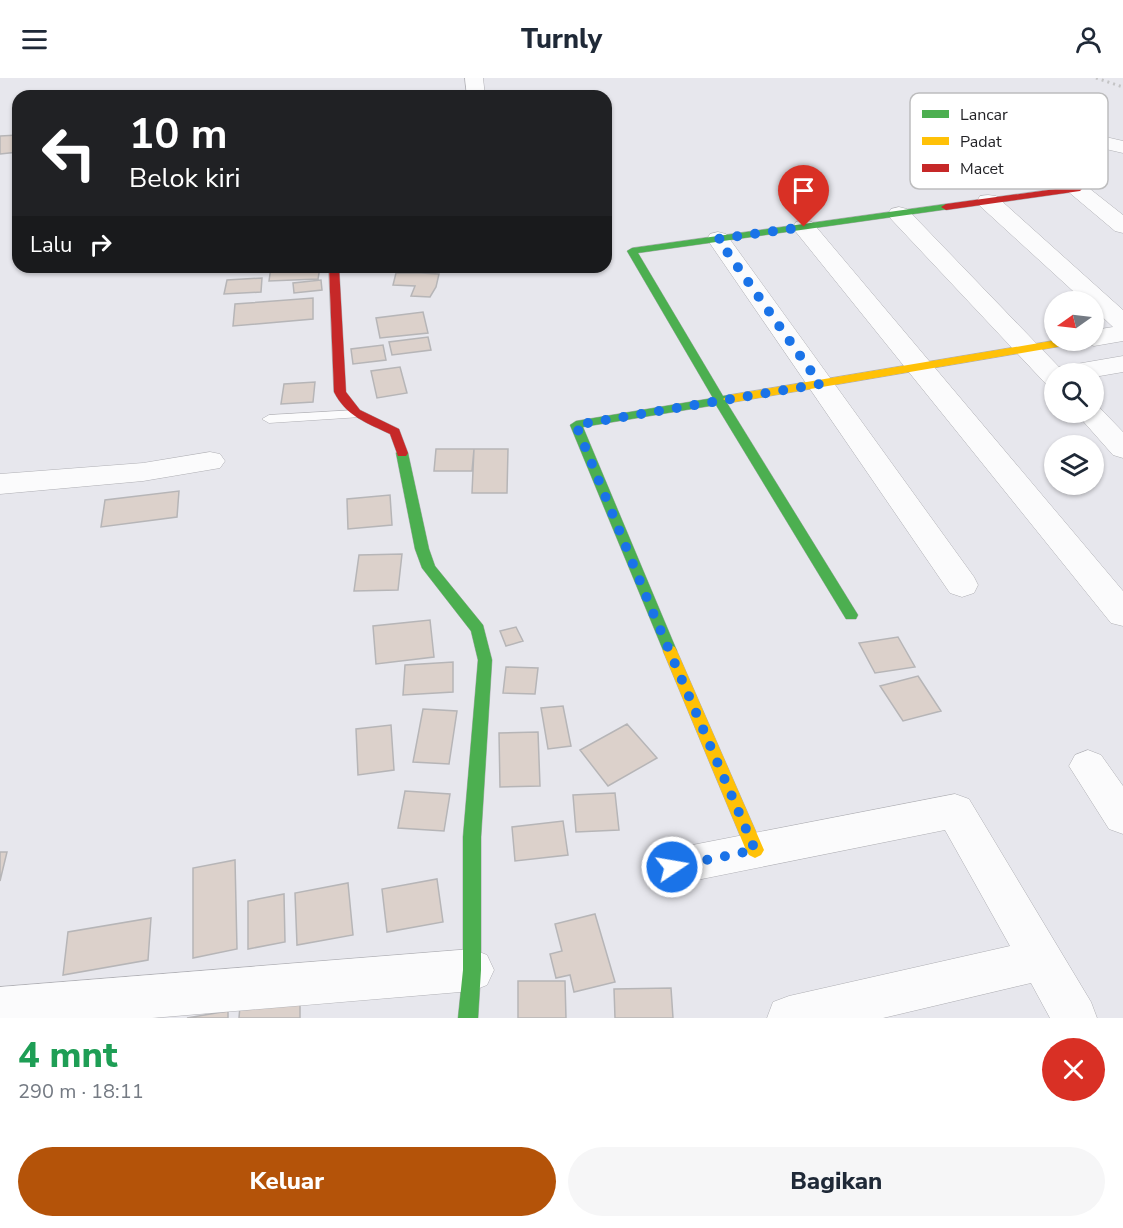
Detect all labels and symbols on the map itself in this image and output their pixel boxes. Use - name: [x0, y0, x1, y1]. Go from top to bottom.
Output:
- legend: [910, 93, 1108, 189]
- text: Lancar: [960, 104, 1008, 126]
- text: Padat: [960, 131, 1002, 153]
- text: Macet: [960, 158, 1004, 180]
- pin: [778, 165, 829, 227]
- north arrow: [1044, 291, 1104, 351]
- position arrow: [640, 835, 704, 899]

